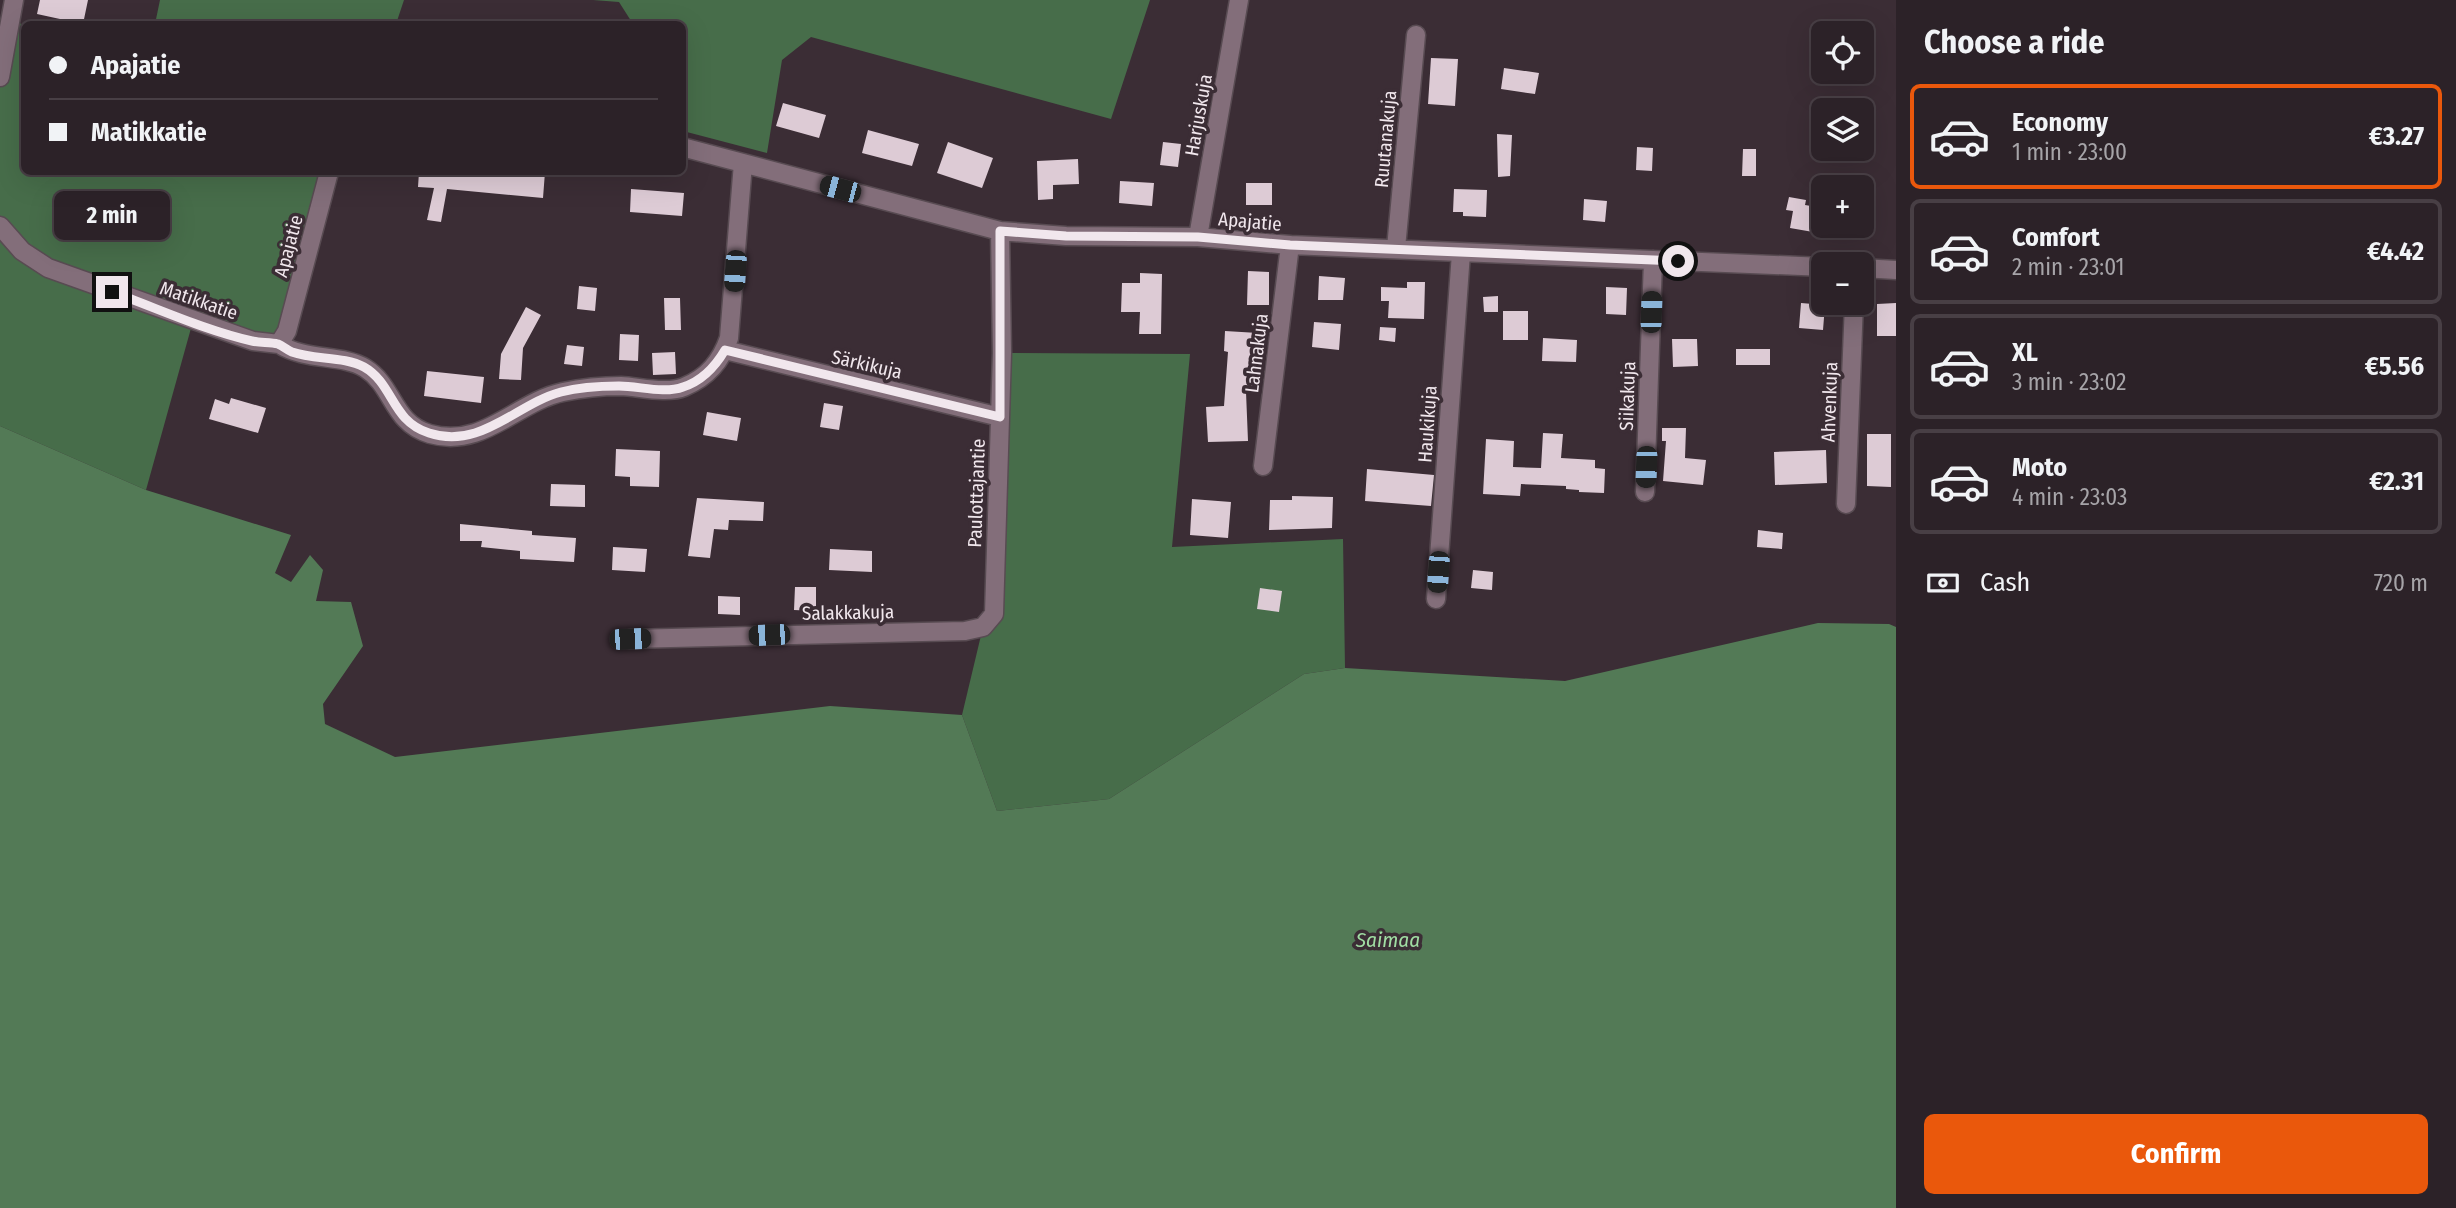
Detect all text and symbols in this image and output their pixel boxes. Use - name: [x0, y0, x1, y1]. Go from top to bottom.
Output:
- map controls: [1811, 21, 1874, 315]
- button: locate: [1811, 21, 1874, 84]
- text: Choose a ride: [1924, 23, 2105, 61]
- text: Apajatie: [91, 50, 180, 81]
- street label: Harjuskuja: [1180, 72, 1217, 158]
- street label: Ruutanakuja: [1370, 89, 1401, 189]
- button: layers: [1811, 98, 1874, 161]
- icon: car: [1928, 105, 1991, 168]
- text: Economy: [2012, 107, 2108, 138]
- text: Matikkatie: [91, 117, 207, 148]
- text: €3.27: [2369, 121, 2424, 152]
- text: 1 min · 23:00: [2012, 138, 2127, 166]
- car: [817, 173, 864, 205]
- button: +: [1811, 175, 1874, 238]
- callout: 2 min: [54, 190, 170, 240]
- text: 2 min: [87, 201, 138, 229]
- street label: Apajatie: [1217, 207, 1283, 236]
- street label: Apajatie: [269, 212, 308, 280]
- icon: car: [1928, 220, 1991, 283]
- text: Comfort: [2012, 222, 2100, 253]
- text: €4.42: [2367, 236, 2424, 267]
- route start: [1662, 245, 1694, 277]
- car: [724, 249, 747, 293]
- button: −: [1811, 252, 1874, 315]
- text: 2 min · 23:01: [2012, 253, 2125, 281]
- route end: [96, 276, 128, 308]
- street label: Matikkatie: [157, 276, 241, 325]
- car: [1640, 291, 1663, 333]
- street label: Lahnakuja: [1240, 312, 1273, 394]
- icon: car: [1928, 335, 1991, 398]
- text: XL: [2012, 337, 2038, 368]
- street label: Särkikuja: [829, 345, 904, 384]
- text: €5.56: [2365, 351, 2424, 382]
- street label: Siikakuja: [1615, 361, 1640, 431]
- street label: Ahvenkuja: [1817, 361, 1842, 443]
- text: 3 min · 23:02: [2012, 368, 2126, 396]
- street label: Haukikuja: [1413, 385, 1442, 463]
- street label: Paulottajantie: [963, 438, 990, 548]
- car: [1635, 446, 1658, 488]
- icon: car: [1928, 450, 1991, 513]
- text: Moto: [2012, 452, 2067, 483]
- text: €2.31: [2369, 466, 2424, 497]
- text: 4 min · 23:03: [2012, 483, 2127, 511]
- car: [1427, 550, 1450, 594]
- icon: cash: [1924, 564, 1962, 602]
- text: Cash: [1980, 567, 2030, 598]
- text: 720 m: [2374, 569, 2428, 597]
- street label: Salakkakuja: [802, 600, 894, 625]
- car: [748, 624, 791, 646]
- car: [609, 628, 652, 650]
- water label: Saimaa: [1355, 927, 1420, 953]
- button: Confirm: [1924, 1114, 2428, 1194]

